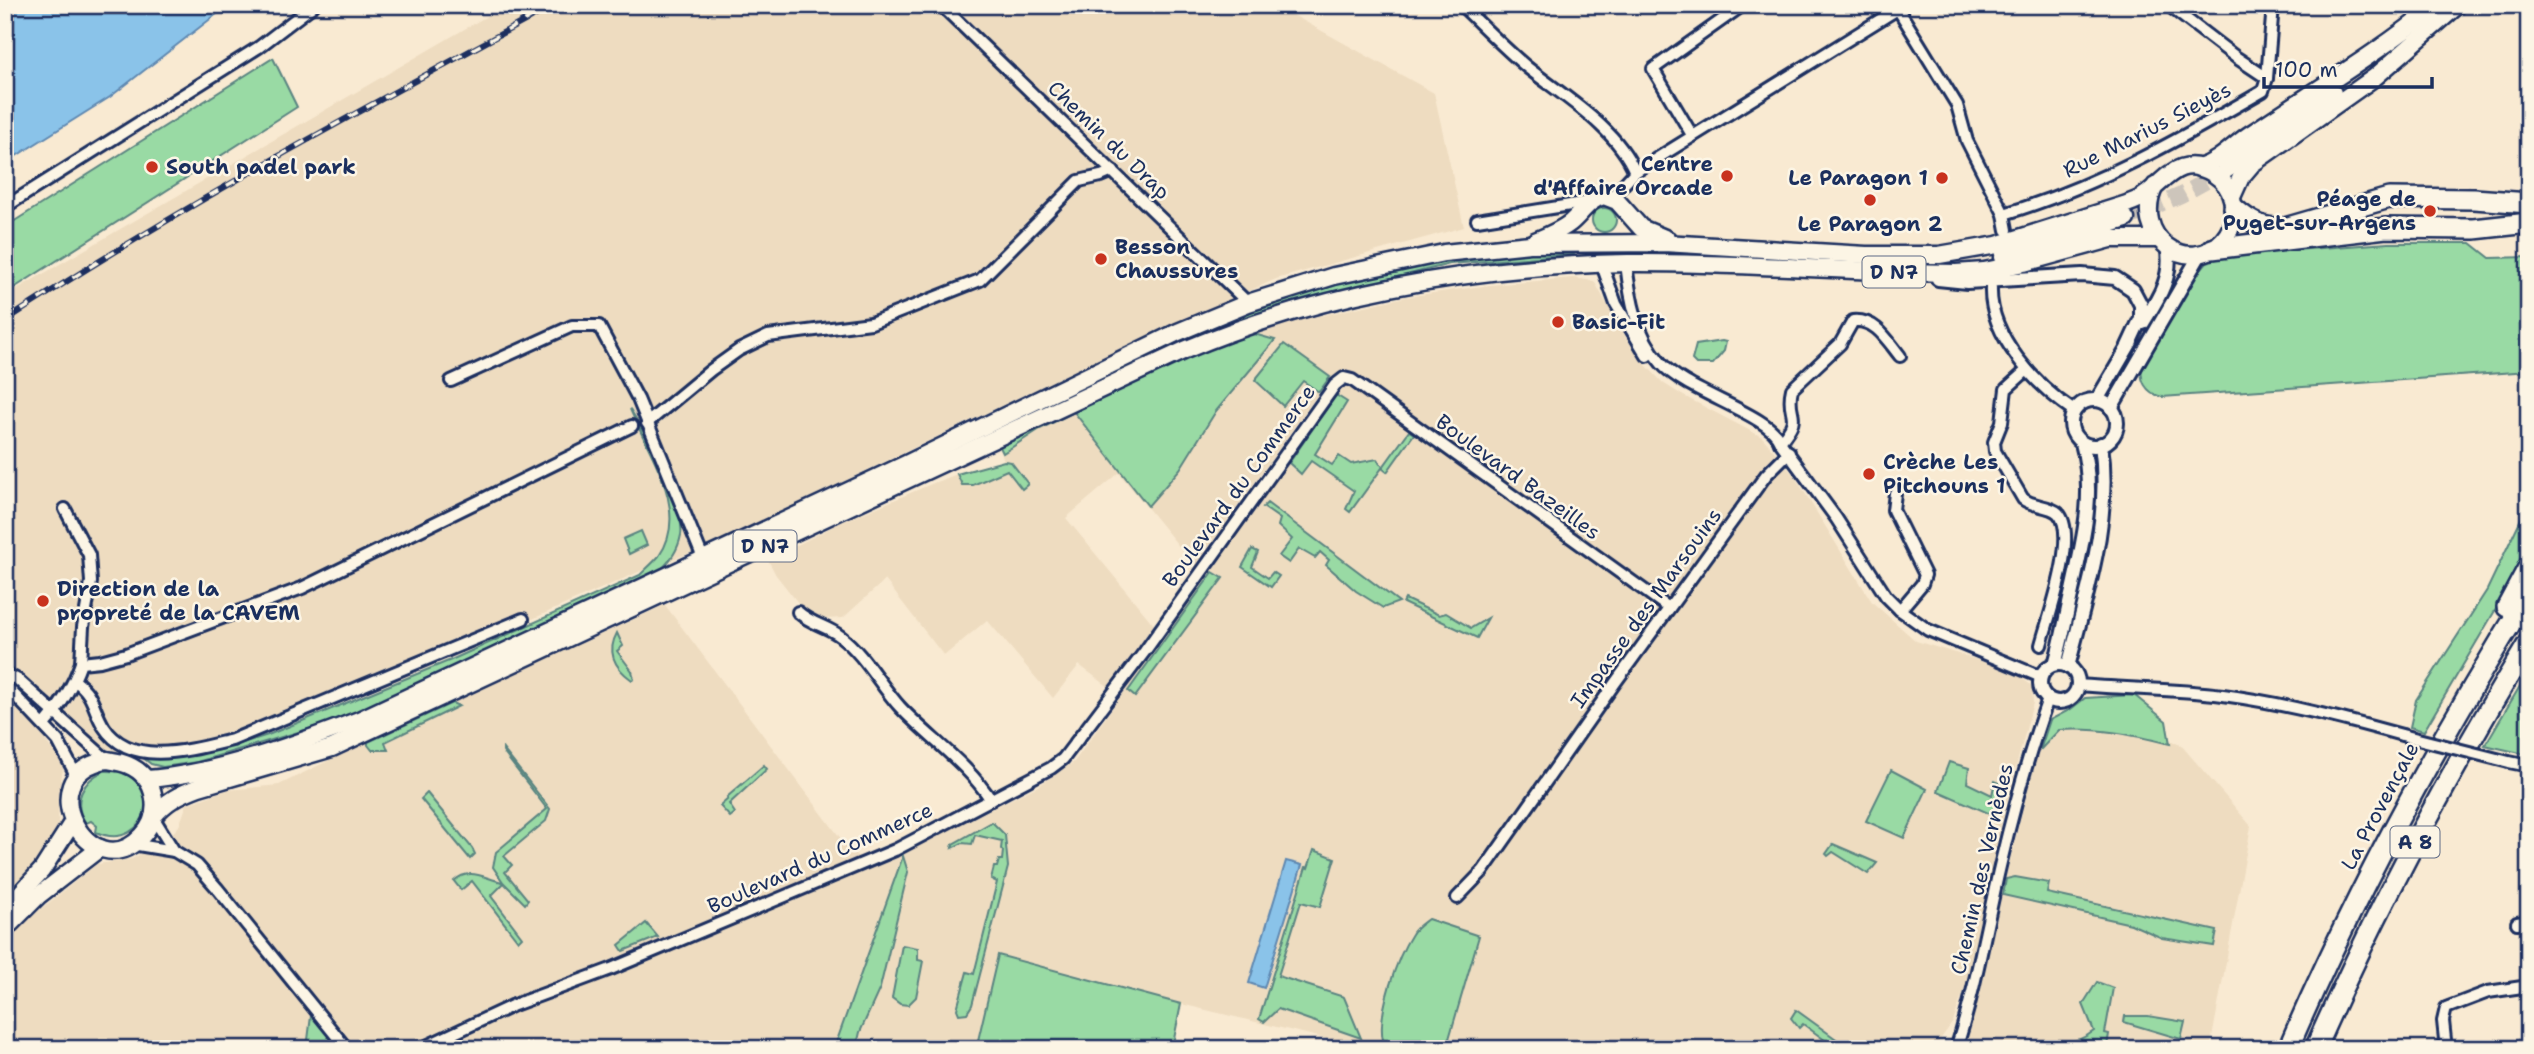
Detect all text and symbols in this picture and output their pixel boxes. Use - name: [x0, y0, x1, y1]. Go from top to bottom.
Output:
- scale bar: [2264, 46, 2432, 90]
- text: 100 m: [2275, 56, 2338, 84]
- street label: Chemin du Drap: [1042, 74, 1176, 206]
- street label: Rue Marius Sieyès: [2058, 75, 2236, 185]
- place label: Centre d'Affaire Orcade: [1533, 150, 1713, 202]
- place label: South padel park: [166, 153, 356, 181]
- marker: South padel park: [144, 159, 160, 175]
- place label: Le Paragon 1: [1788, 164, 1928, 192]
- marker: Centre d'Affaire Orcade: [1719, 168, 1735, 184]
- marker: Le Paragon 1: [1934, 170, 1950, 186]
- place label: Péage de Puget-sur-Argens: [2223, 185, 2416, 237]
- marker: Le Paragon 2: [1862, 192, 1878, 208]
- marker: Péage de Puget-sur-Argens: [2422, 203, 2438, 219]
- place label: Le Paragon 2: [1798, 210, 1943, 238]
- place label: Besson Chaussures: [1115, 233, 1238, 285]
- marker: Besson Chaussures: [1093, 251, 1109, 267]
- road number: D N7: [1862, 256, 1926, 288]
- place label: Basic-Fit: [1572, 308, 1665, 336]
- marker: Basic-Fit: [1550, 314, 1566, 330]
- street label: Boulevard du Commerce: [1156, 379, 1322, 593]
- street label: Boulevard Bazeilles: [1430, 408, 1606, 546]
- place label: Crèche Les Pitchouns 1: [1883, 448, 2006, 500]
- marker: Crèche Les Pitchouns 1: [1861, 466, 1877, 482]
- street label: Impasse des Marsouins: [1564, 502, 1728, 714]
- road number: D N7: [734, 530, 796, 562]
- place label: Direction de la propreté de la CAVEM: [57, 575, 300, 627]
- marker: Direction de la propreté de la CAVEM: [35, 593, 51, 609]
- street label: La Provençale: [2334, 737, 2426, 875]
- street label: Chemin des Vernèdes: [1944, 761, 2020, 977]
- street label: Boulevard du Commerce: [703, 796, 937, 920]
- road number: A 8: [2390, 827, 2440, 858]

